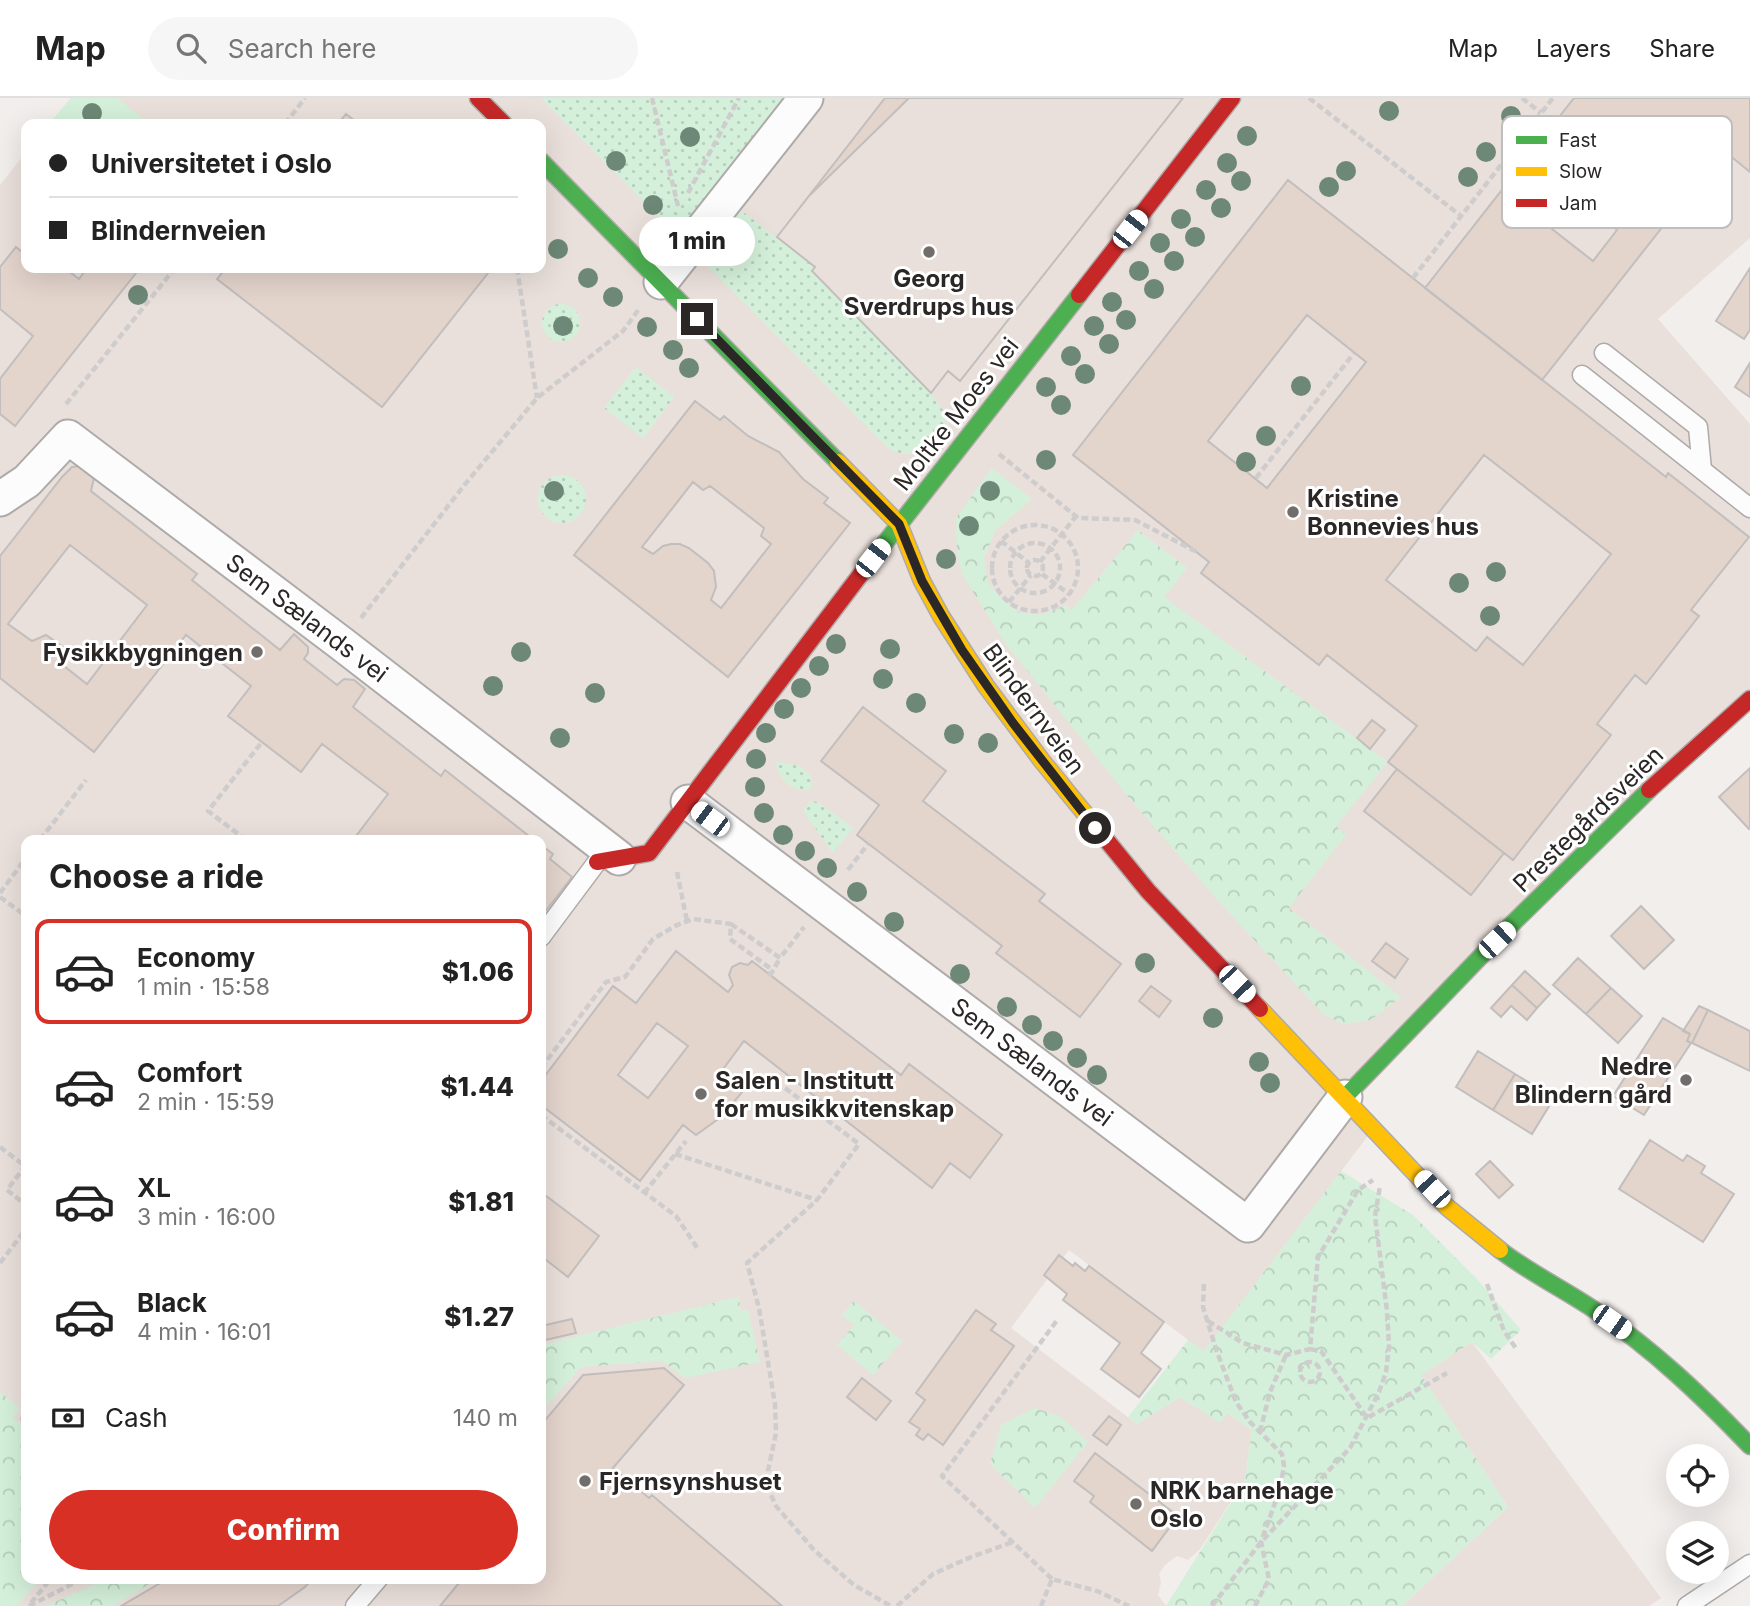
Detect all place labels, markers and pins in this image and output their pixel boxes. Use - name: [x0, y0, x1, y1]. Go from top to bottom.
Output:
- marker: Georg Sverdrups hus: [921, 244, 937, 260]
- place label: Georg Sverdrups hus: [844, 264, 1014, 321]
- place label: Kristine Bonnevies hus: [1307, 484, 1479, 541]
- marker: Kristine Bonnevies hus: [1285, 504, 1301, 520]
- place label: Fysikkbygningen: [43, 638, 243, 667]
- marker: Fysikkbygningen: [249, 644, 265, 660]
- place label: Nedre Blindern gård: [1515, 1052, 1672, 1109]
- place label: Salen - Institutt for musikkvitenskap: [715, 1066, 954, 1123]
- marker: Nedre Blindern gård: [1678, 1072, 1694, 1088]
- marker: Salen - Institutt for musikkvitenskap: [693, 1086, 709, 1102]
- place label: Fjernsynshuset: [599, 1467, 782, 1496]
- marker: Fjernsynshuset: [577, 1473, 593, 1489]
- place label: NRK barnehage Oslo: [1150, 1476, 1334, 1533]
- marker: NRK barnehage Oslo: [1128, 1496, 1144, 1512]

